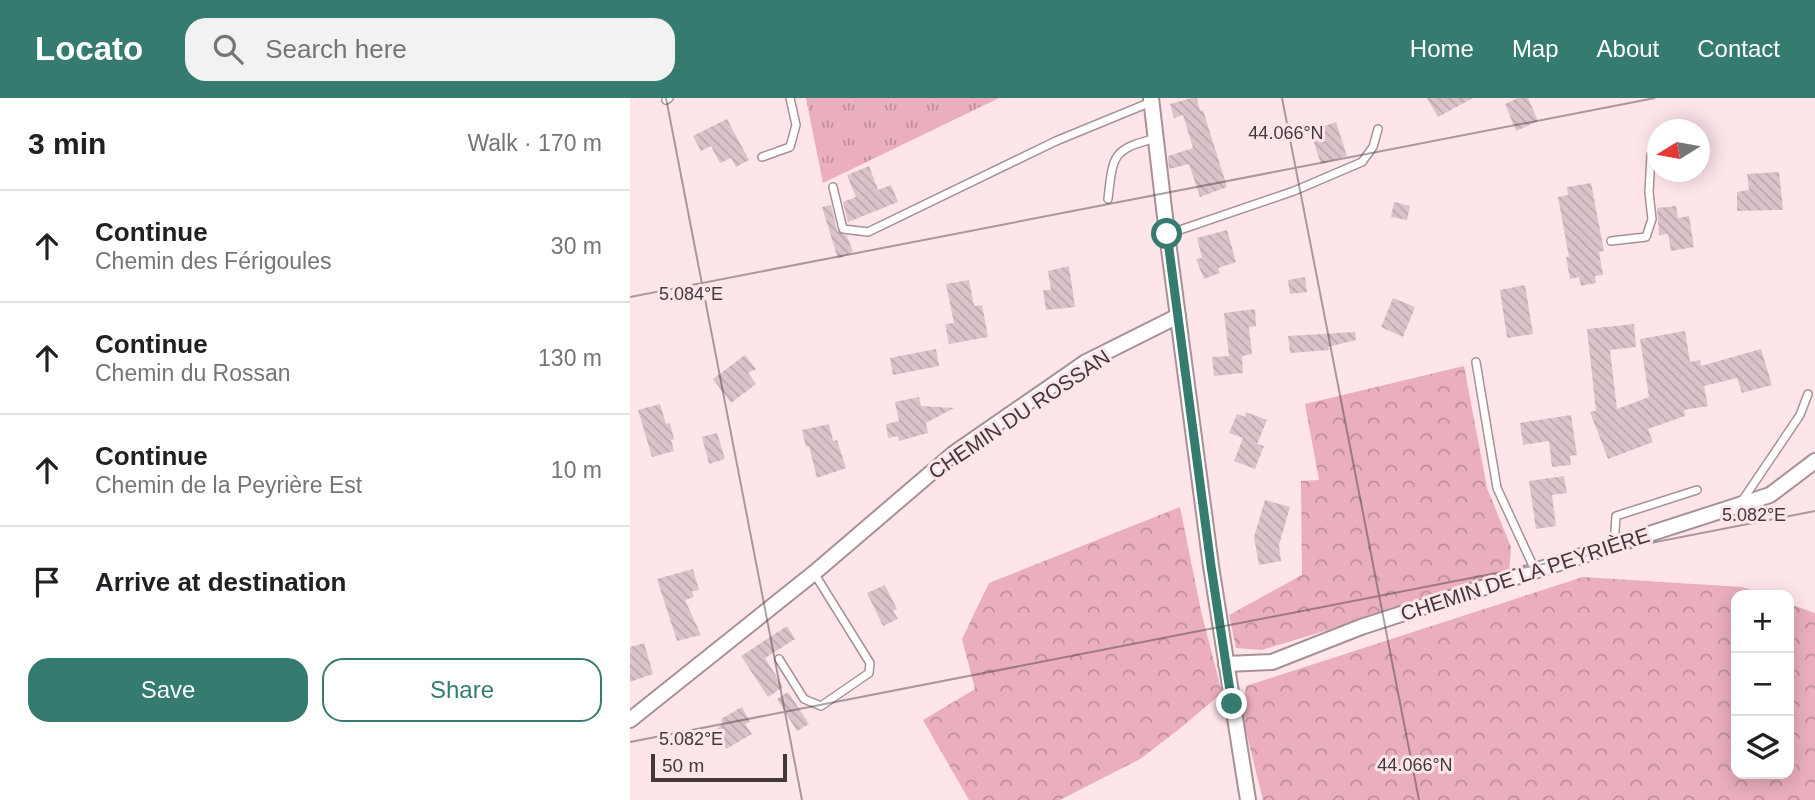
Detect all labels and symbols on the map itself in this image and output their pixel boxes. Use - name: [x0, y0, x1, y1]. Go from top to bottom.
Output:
- north arrow: [1647, 119, 1710, 182]
- text: 44.066°N: [1248, 123, 1324, 143]
- route start: [1151, 218, 1182, 249]
- text: 5.084°E: [659, 284, 723, 304]
- street label: CHEMIN DU ROSSAN: [924, 345, 1114, 483]
- text: 5.082°E: [1722, 505, 1786, 525]
- street label: CHEMIN DE LA PEYRIÈRE: [1398, 523, 1652, 625]
- route end: [1216, 688, 1247, 719]
- text: 5.082°E: [659, 729, 723, 749]
- scale bar: [651, 751, 788, 783]
- text: 44.066°N: [1377, 755, 1453, 775]

